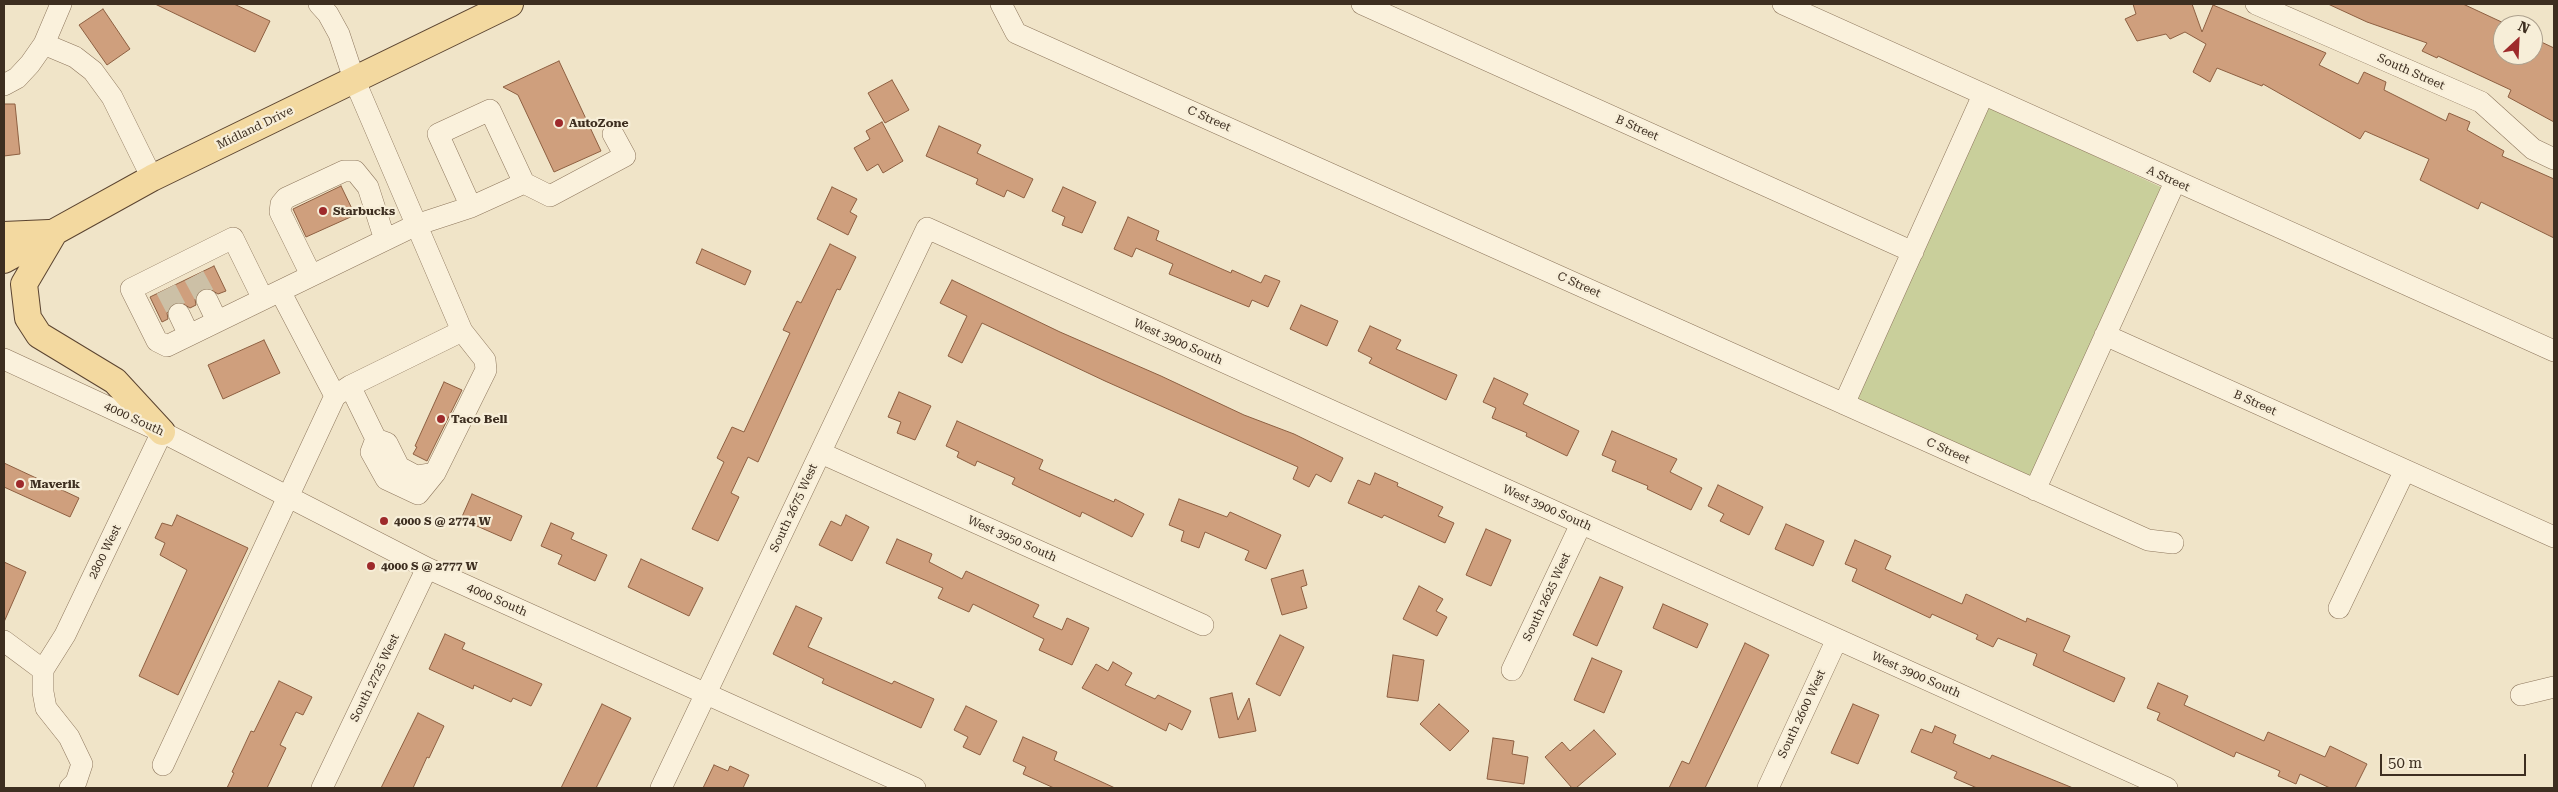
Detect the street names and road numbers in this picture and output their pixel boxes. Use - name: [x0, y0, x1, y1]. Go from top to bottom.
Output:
- street label: South Street: [2375, 51, 2447, 93]
- street label: Midland Drive: [215, 103, 295, 153]
- street label: C Street: [1185, 103, 1233, 135]
- street label: B Street: [1613, 112, 1661, 144]
- street label: A Street: [2144, 163, 2192, 195]
- street label: C Street: [1555, 269, 1603, 301]
- street label: West 3900 South: [1131, 316, 1225, 368]
- street label: B Street: [2231, 387, 2279, 419]
- street label: 4000 South: [102, 399, 166, 439]
- street label: C Street: [1924, 435, 1972, 467]
- street label: South 2675 West: [767, 461, 821, 555]
- street label: West 3900 South: [1500, 482, 1594, 534]
- street label: West 3950 South: [965, 513, 1059, 565]
- street label: 2800 West: [86, 523, 124, 581]
- street label: South 2625 West: [1520, 550, 1574, 644]
- street label: 4000 South: [465, 580, 529, 620]
- street label: South 2725 West: [347, 632, 403, 724]
- street label: West 3900 South: [1869, 649, 1963, 701]
- street label: South 2600 West: [1775, 667, 1829, 761]

